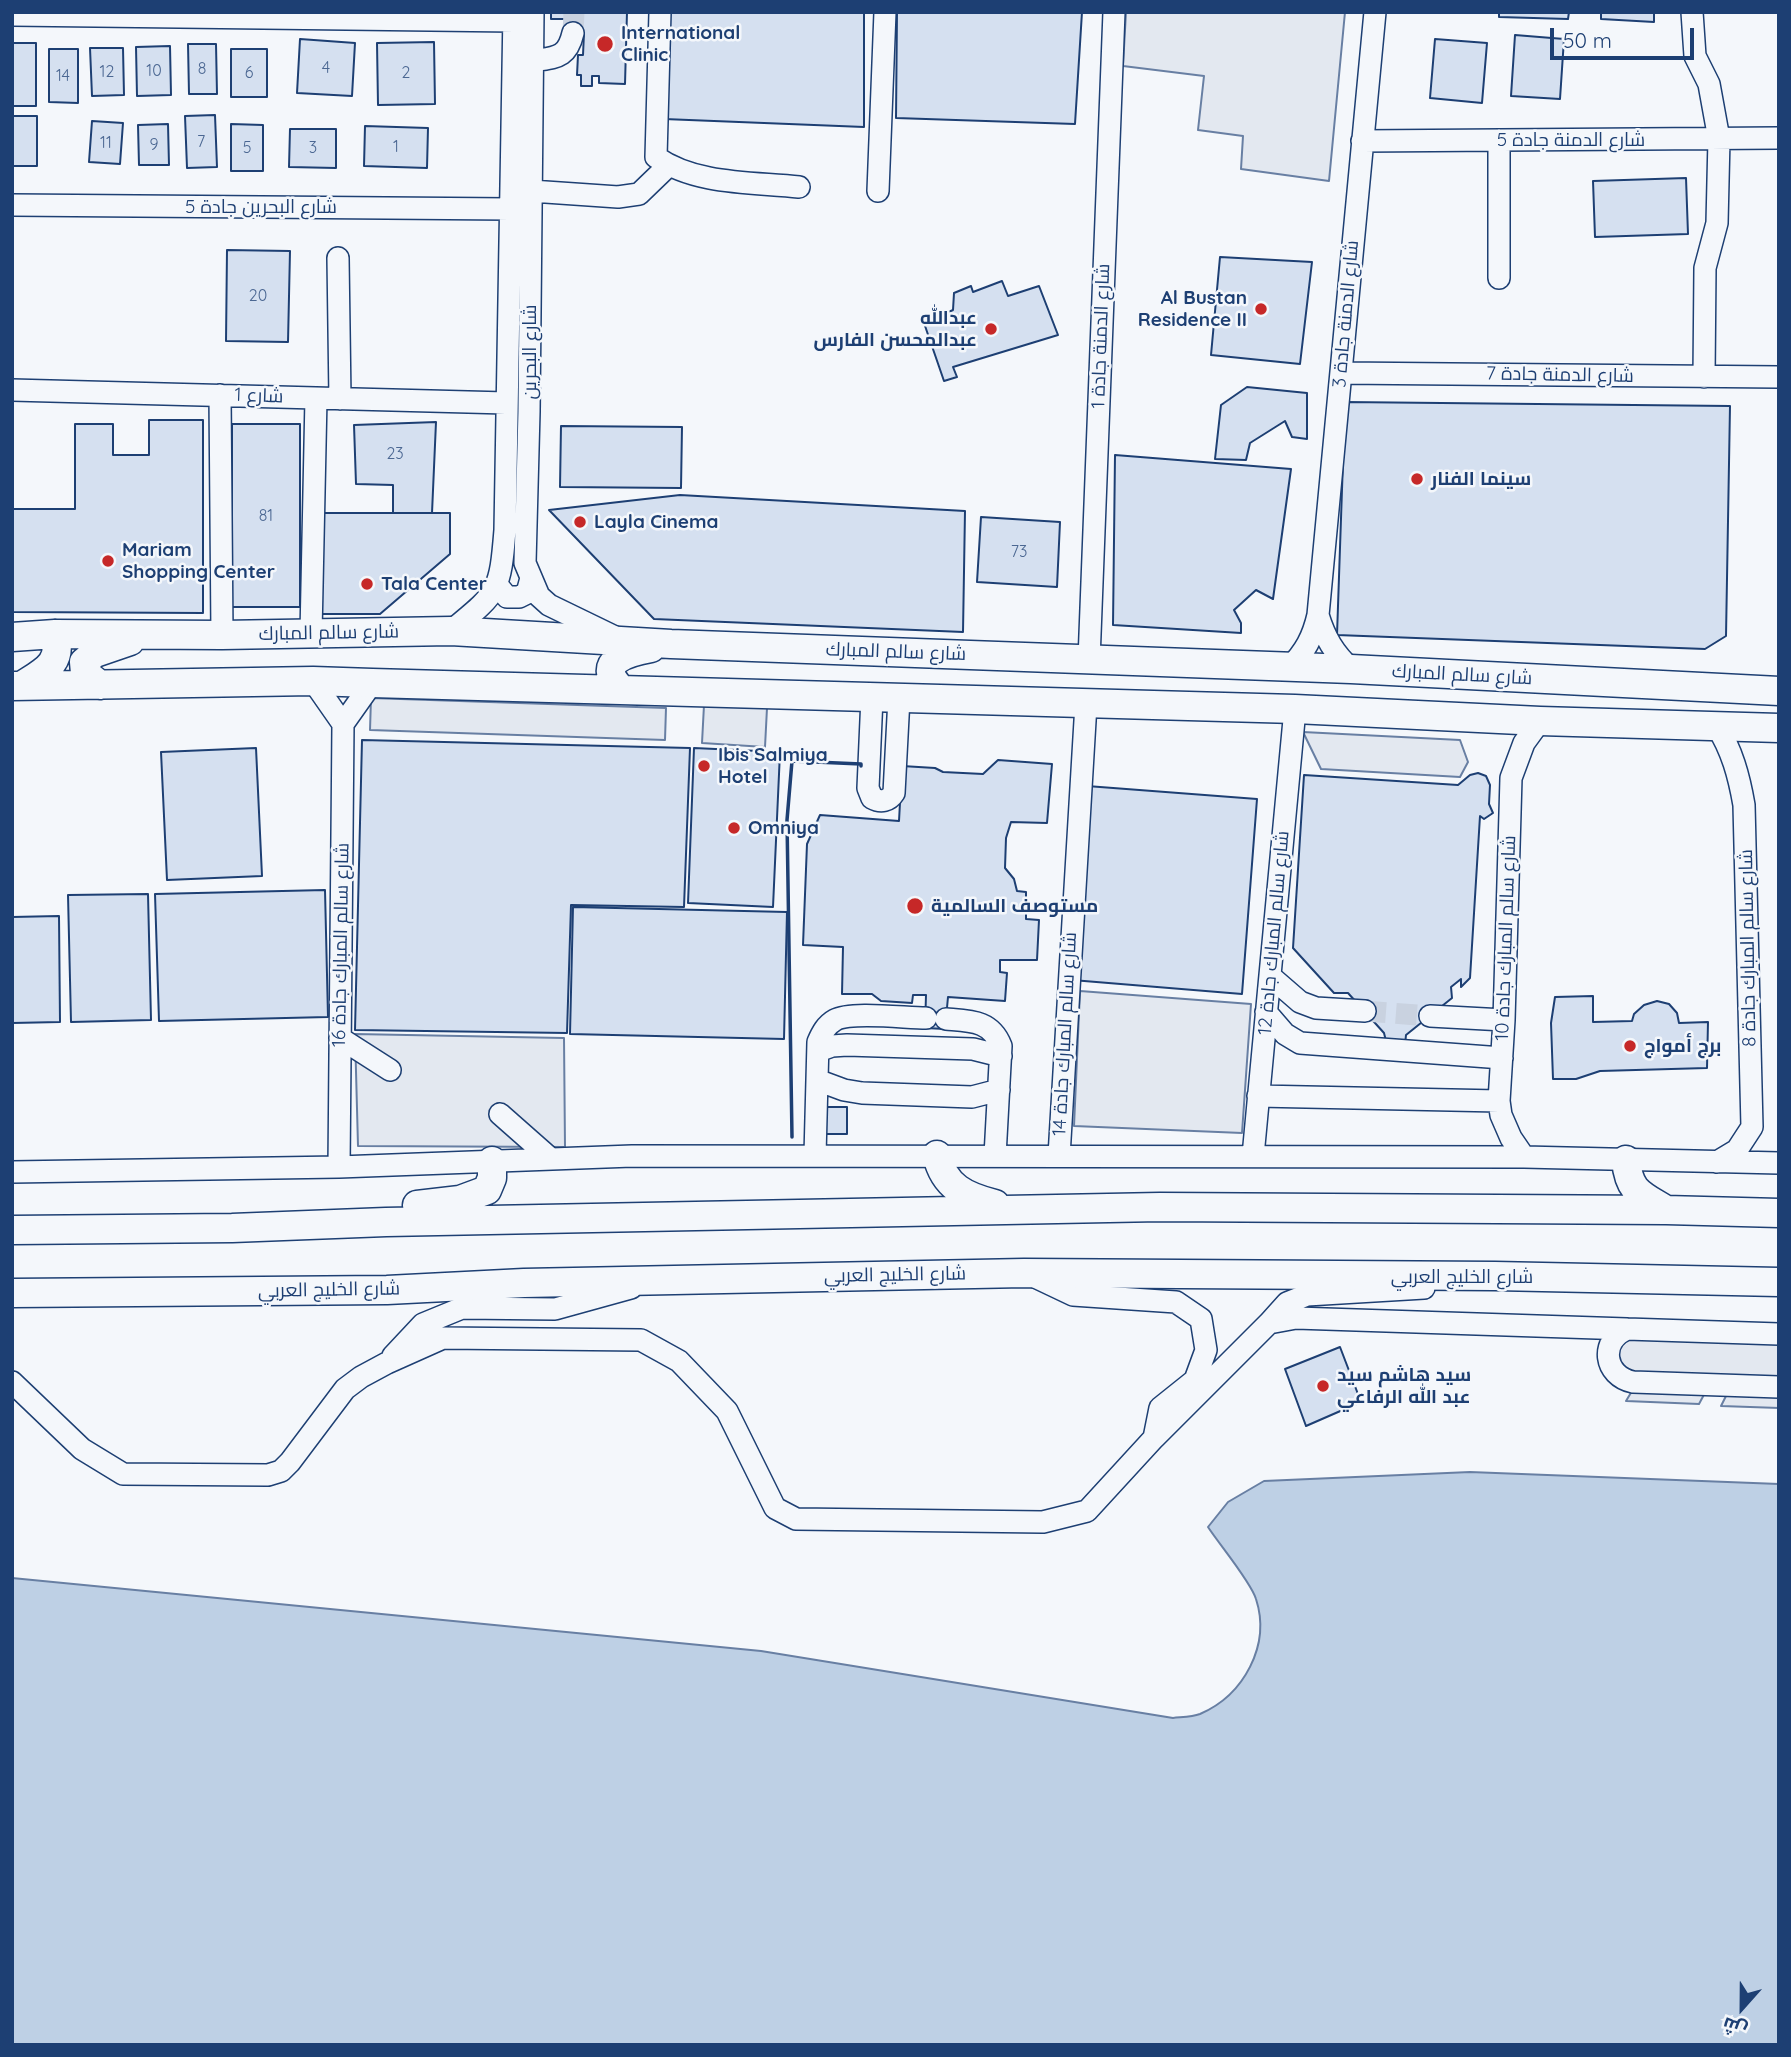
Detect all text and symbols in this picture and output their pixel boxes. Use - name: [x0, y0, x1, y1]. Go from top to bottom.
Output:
- scale bar: [1553, 14, 1696, 58]
- place label: International Clinic: [621, 22, 740, 66]
- text: 50 m: [1563, 27, 1612, 53]
- marker: International Clinic: [595, 34, 615, 54]
- house number: 4: [322, 58, 330, 78]
- house number: 8: [198, 59, 206, 79]
- house number: 10: [146, 61, 162, 81]
- house number: 12: [100, 62, 114, 82]
- house number: 6: [245, 63, 253, 83]
- house number: 2: [402, 63, 410, 83]
- house number: 14: [56, 66, 70, 86]
- street label: شارع الدمنة جادة 5: [1497, 129, 1645, 151]
- house number: 7: [197, 132, 205, 152]
- house number: 11: [100, 133, 112, 153]
- house number: 9: [150, 135, 158, 155]
- house number: 1: [393, 137, 399, 157]
- house number: 5: [243, 138, 251, 158]
- house number: 3: [309, 138, 317, 158]
- street label: شارع البحرين جادة 5: [185, 196, 337, 218]
- street label: شارع الدمنة جادة 3: [1328, 239, 1364, 389]
- street label: شارع الدمنة جادة 1: [1087, 263, 1115, 409]
- house number: 20: [249, 286, 267, 306]
- place label: Al Bustan Residence II: [1138, 287, 1247, 331]
- marker: Al Bustan Residence II: [1253, 301, 1269, 317]
- street label: شارع البحرين: [519, 305, 541, 399]
- place label: عبدالله عبدالمحسن الفارس: [813, 307, 977, 351]
- marker: عبدالله عبدالمحسن الفارس: [983, 321, 999, 337]
- street label: شارع الدمنة جادة 7: [1486, 362, 1634, 388]
- street label: شارع 1: [234, 384, 284, 408]
- house number: 23: [386, 444, 404, 464]
- place label: سينما الفنار: [1431, 468, 1531, 490]
- marker: سينما الفنار: [1409, 471, 1425, 487]
- house number: 81: [259, 506, 273, 526]
- place label: Layla Cinema: [594, 511, 719, 533]
- marker: Layla Cinema: [572, 514, 588, 530]
- place label: Mariam Shopping Center: [122, 539, 275, 583]
- house number: 73: [1011, 542, 1027, 562]
- marker: Mariam Shopping Center: [100, 553, 116, 569]
- place label: Tala Center: [381, 573, 487, 595]
- marker: Tala Center: [359, 576, 375, 592]
- street label: شارع سالم المبارك: [259, 620, 399, 646]
- street label: شارع سالم المبارك: [825, 638, 967, 666]
- street label: شارع سالم المبارك: [1391, 660, 1533, 690]
- place label: Ibis Salmiya Hotel: [718, 744, 828, 788]
- marker: Ibis Salmiya Hotel: [696, 758, 712, 774]
- place label: Omniya: [748, 817, 819, 839]
- marker: Omniya: [726, 820, 742, 836]
- street label: شارع سالم المبارك جادة 12: [1254, 830, 1294, 1036]
- street label: شارع سالم المبارك جادة 10: [1491, 835, 1521, 1041]
- street label: شارع سالم المبارك جادة 16: [328, 843, 354, 1047]
- street label: شارع سالم المبارك جادة 8: [1735, 849, 1761, 1047]
- place label: مستوصف السالمية: [931, 895, 1098, 917]
- marker: مستوصف السالمية: [905, 896, 925, 916]
- street label: شارع سالم المبارك جادة 14: [1048, 932, 1082, 1136]
- place label: برج أمواج: [1644, 1035, 1722, 1057]
- marker: برج أمواج: [1622, 1038, 1638, 1054]
- street label: شارع الخليج العربي: [824, 1262, 966, 1288]
- street label: شارع الخليج العربي: [1391, 1266, 1533, 1288]
- street label: شارع الخليج العربي: [258, 1277, 400, 1303]
- place label: سيد هاشم سيد عبد الله الرفاعي: [1337, 1364, 1471, 1408]
- marker: سيد هاشم سيد عبد الله الرفاعي: [1315, 1378, 1331, 1394]
- north arrow: [1707, 1973, 1777, 2043]
- text: ش: [1719, 2012, 1750, 2043]

